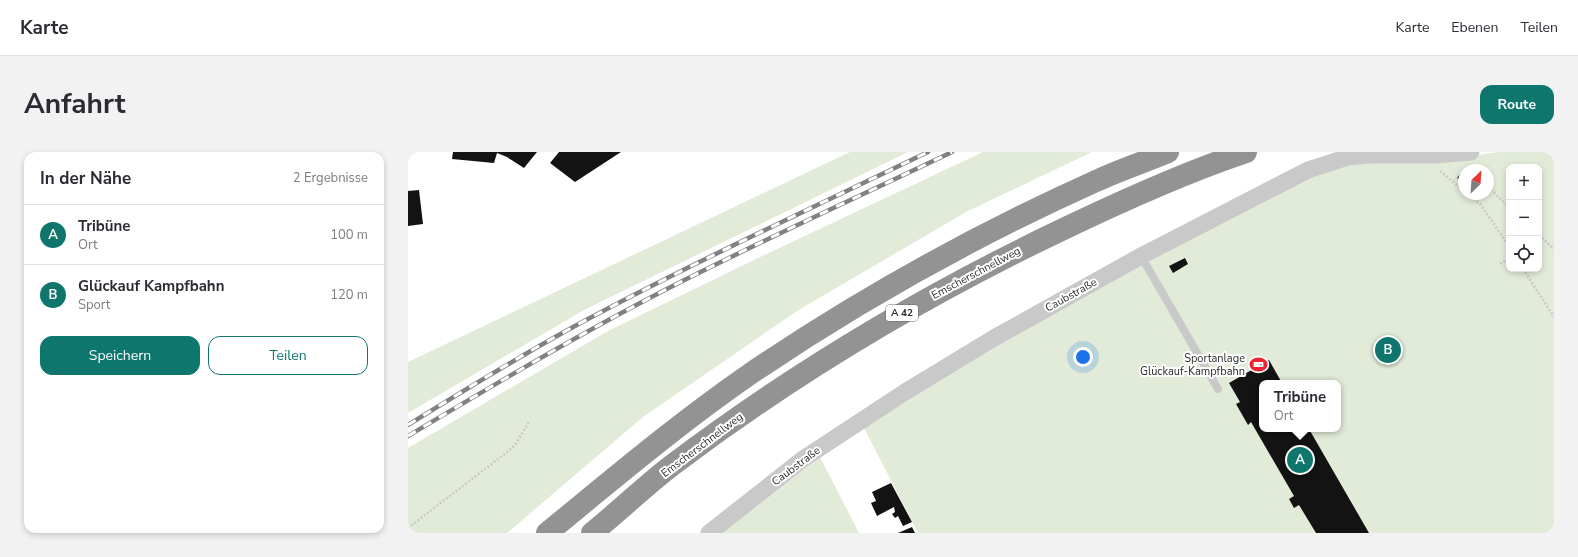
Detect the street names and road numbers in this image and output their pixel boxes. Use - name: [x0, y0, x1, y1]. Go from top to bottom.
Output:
- street label: Emscherschnellweg: [929, 243, 1023, 303]
- street label: Caubstraße: [1042, 275, 1100, 315]
- road number: A 42: [886, 305, 918, 321]
- street label: Emscherschnellweg: [658, 409, 746, 481]
- street label: Caubstraße: [769, 443, 823, 489]

